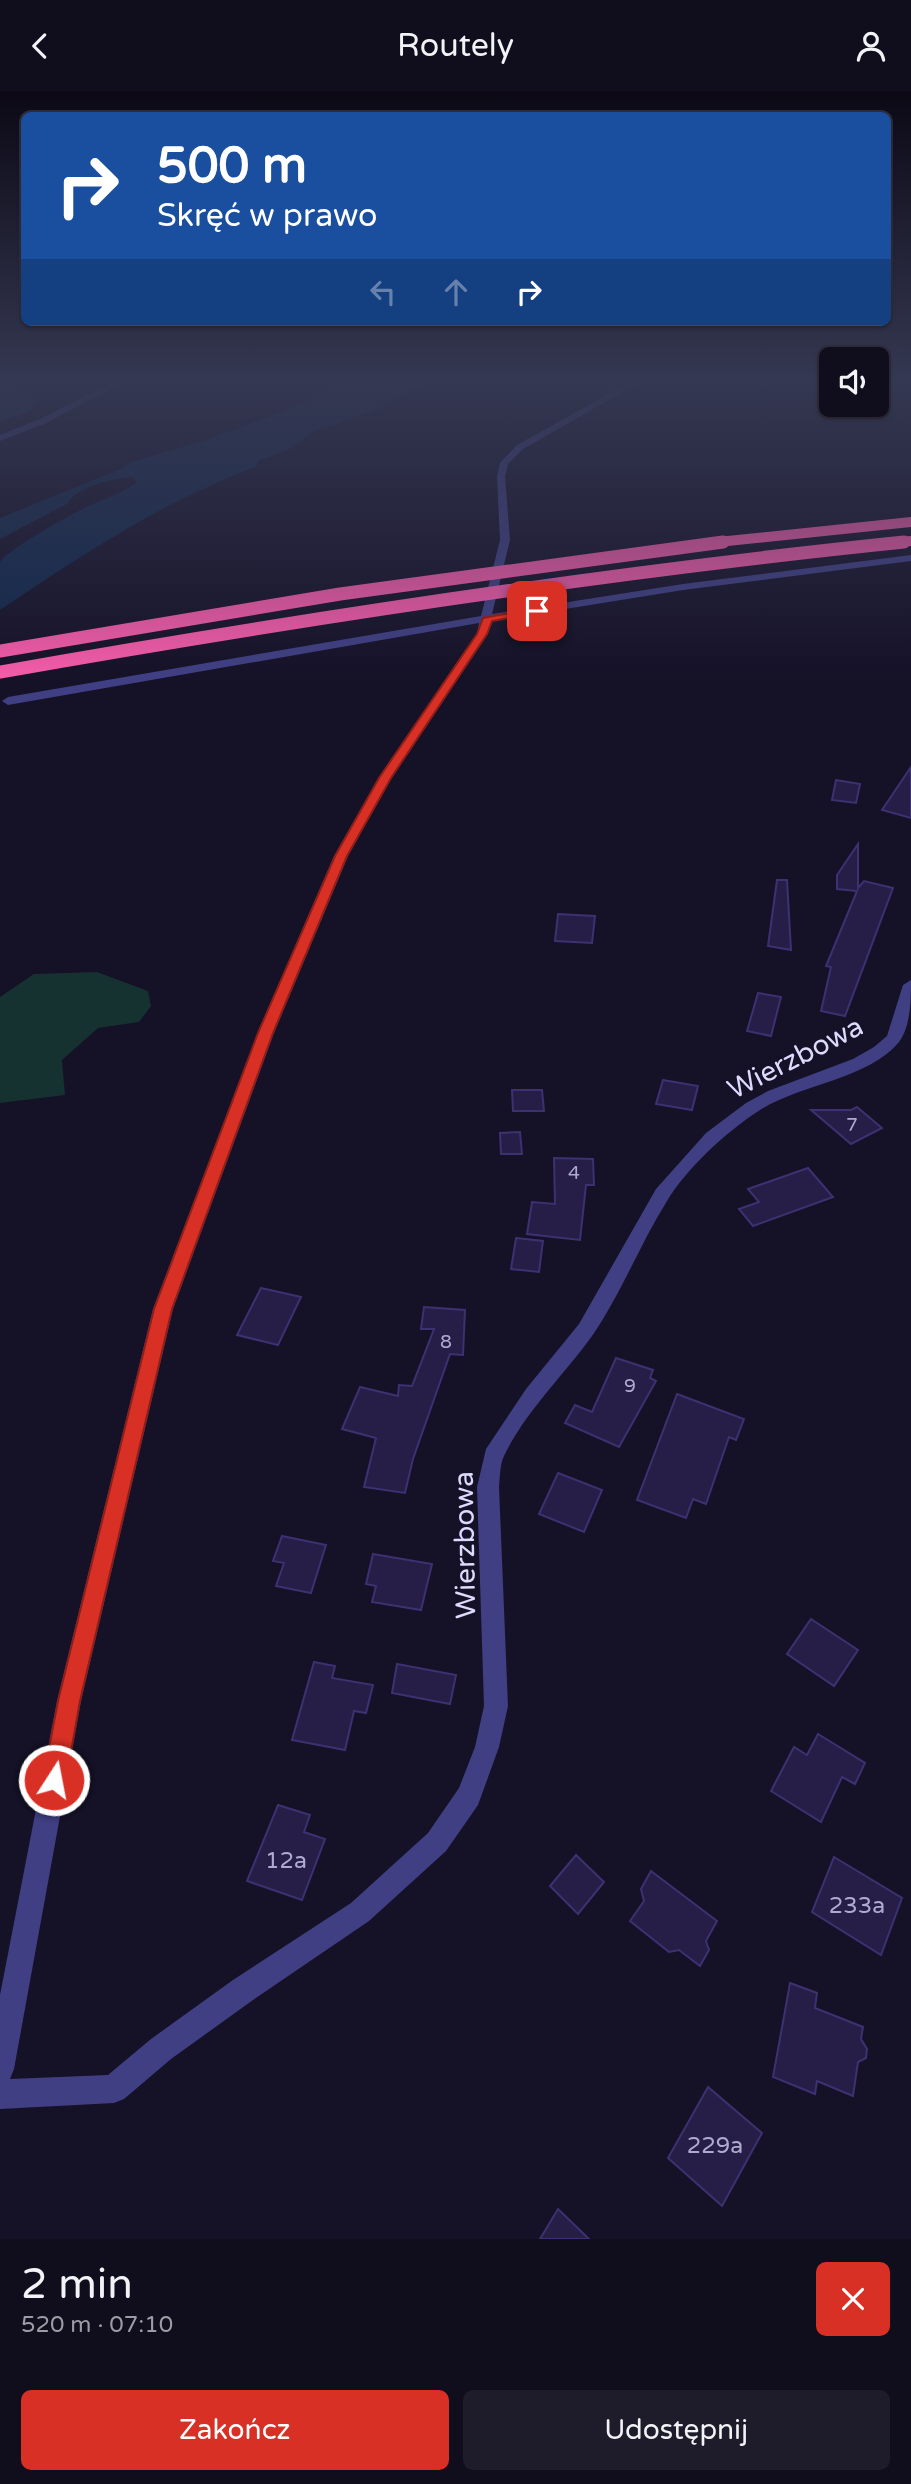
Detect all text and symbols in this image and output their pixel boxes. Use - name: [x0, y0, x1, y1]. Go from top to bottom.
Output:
- icon: back: [21, 27, 59, 65]
- text: Routely: [397, 27, 514, 65]
- icon: person: [852, 27, 890, 65]
- text: 500 m: [157, 137, 307, 196]
- icon: right: [42, 140, 133, 231]
- text: Skręć w prawo: [157, 197, 378, 235]
- icon: left: [364, 273, 402, 311]
- icon: ahead: [437, 273, 475, 311]
- icon: right: [510, 273, 548, 311]
- map controls: [819, 347, 889, 417]
- button: sound: [819, 347, 889, 417]
- pin: [507, 581, 567, 641]
- icon: arrive: [518, 592, 556, 630]
- street label: Wierzbowa: [722, 1009, 869, 1107]
- house number: 7: [846, 1114, 858, 1136]
- house number: 4: [568, 1162, 580, 1184]
- house number: 8: [440, 1331, 452, 1353]
- house number: 9: [624, 1375, 636, 1397]
- street label: Wierzbowa: [447, 1471, 483, 1619]
- position arrow: [17, 1743, 91, 1817]
- house number: 12a: [265, 1847, 307, 1875]
- house number: 233a: [829, 1892, 885, 1920]
- house number: 229a: [687, 2132, 743, 2160]
- text: 2 min: [21, 2259, 133, 2310]
- button: close: [816, 2262, 890, 2336]
- text: 520 m · 07:10: [21, 2311, 173, 2339]
- button: Zakończ: [21, 2390, 449, 2470]
- button: Udostępnij: [463, 2390, 890, 2470]

